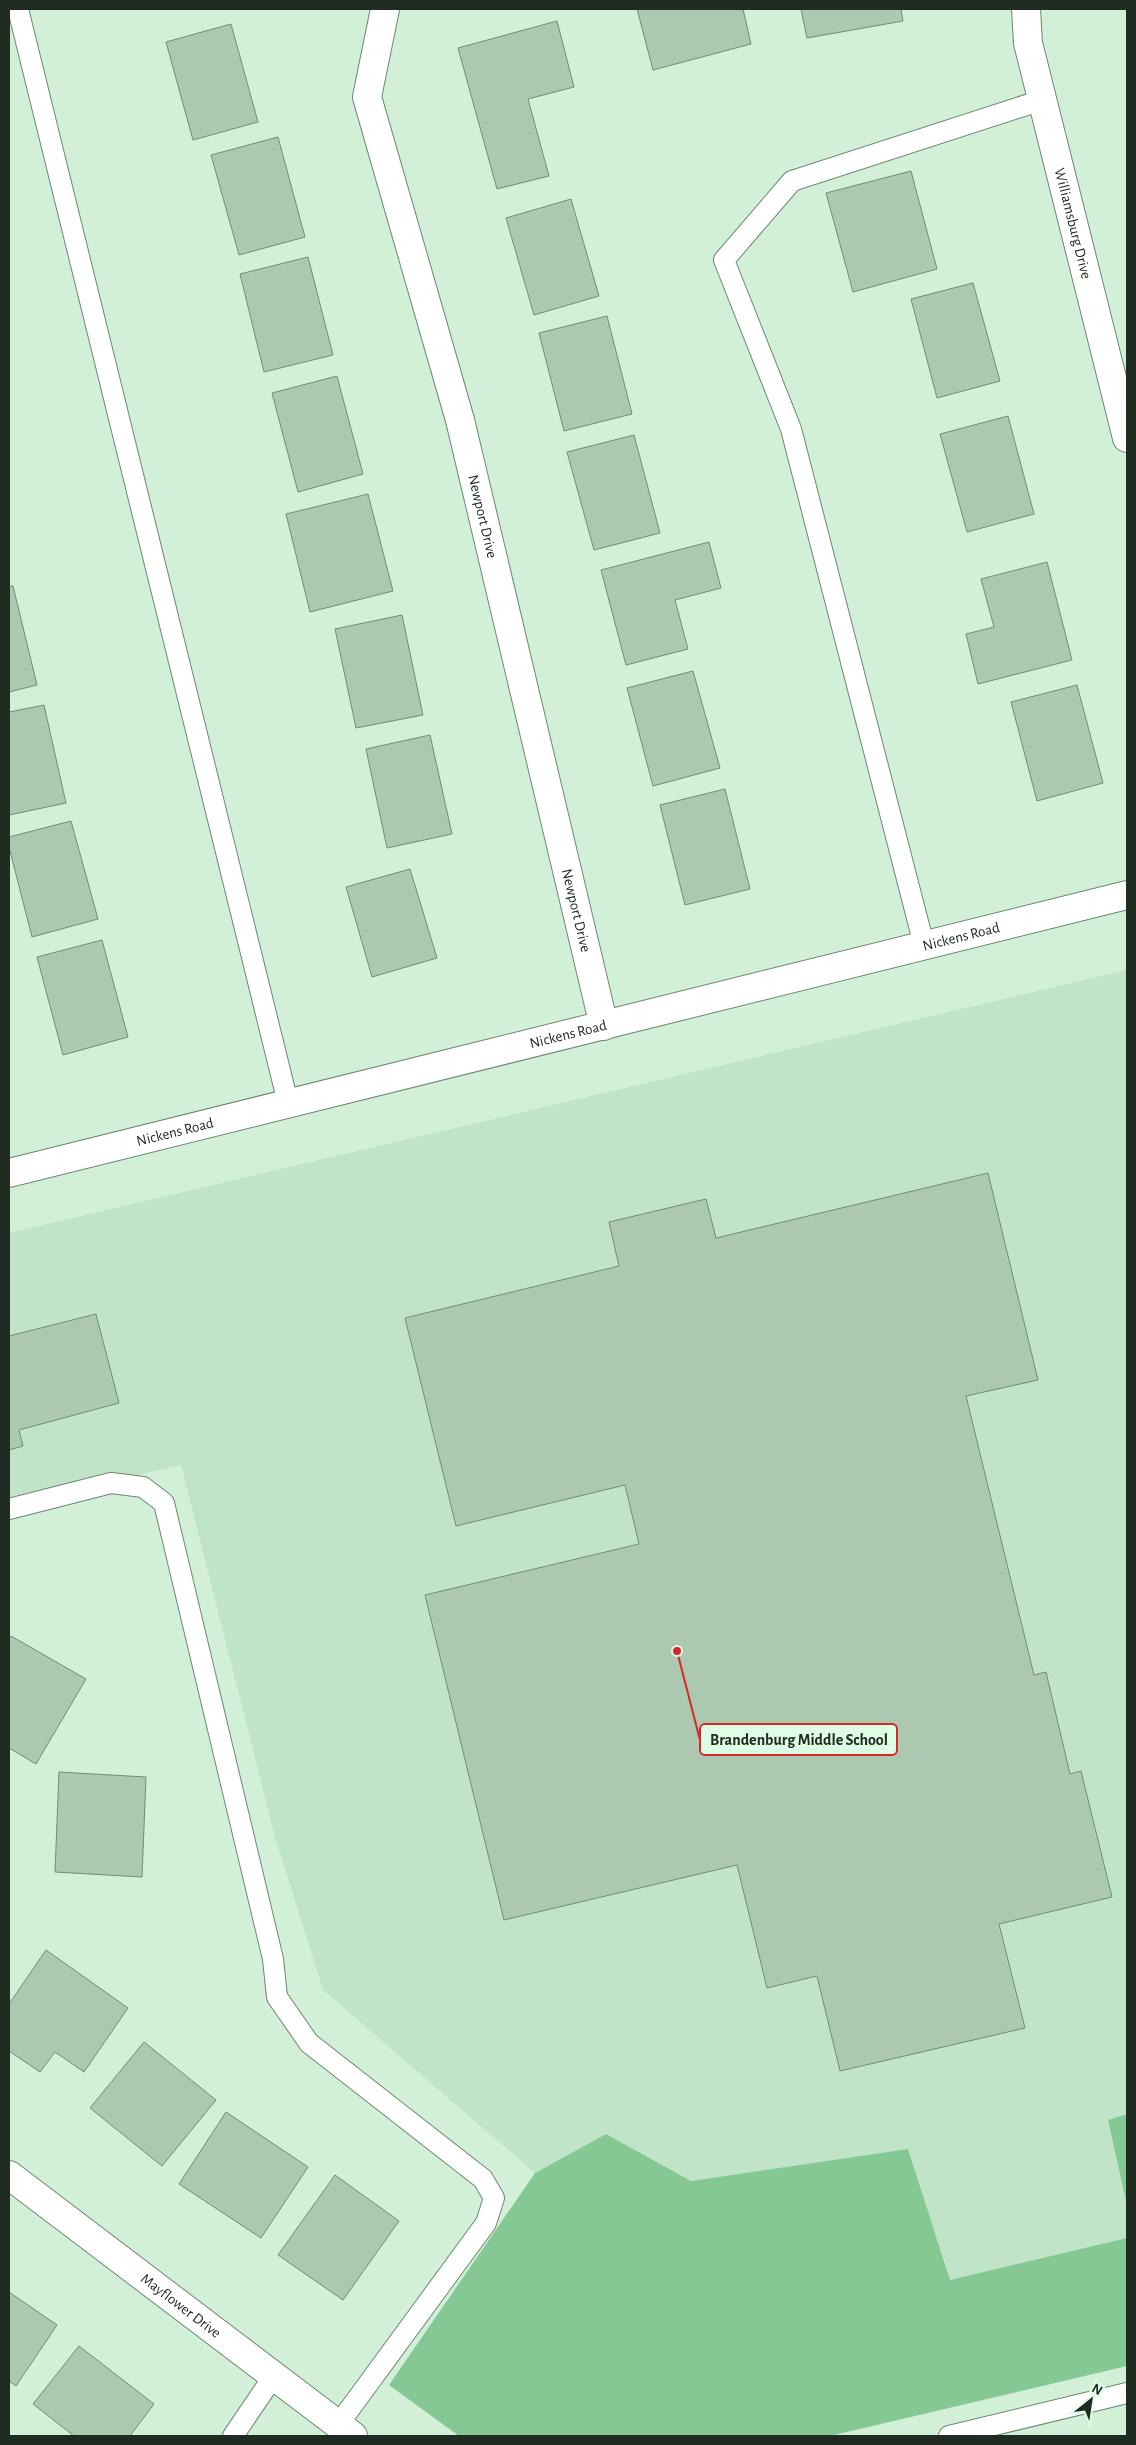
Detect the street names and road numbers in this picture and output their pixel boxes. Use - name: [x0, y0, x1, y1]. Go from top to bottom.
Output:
- street label: Williamsburg Drive: [1052, 166, 1094, 280]
- street label: Newport Drive: [466, 473, 500, 560]
- street label: Newport Drive: [559, 867, 594, 954]
- street label: Nickens Road: [921, 919, 1001, 953]
- street label: Nickens Road: [528, 1017, 608, 1051]
- street label: Nickens Road: [135, 1115, 215, 1149]
- street label: Mayflower Drive: [138, 2271, 224, 2341]

